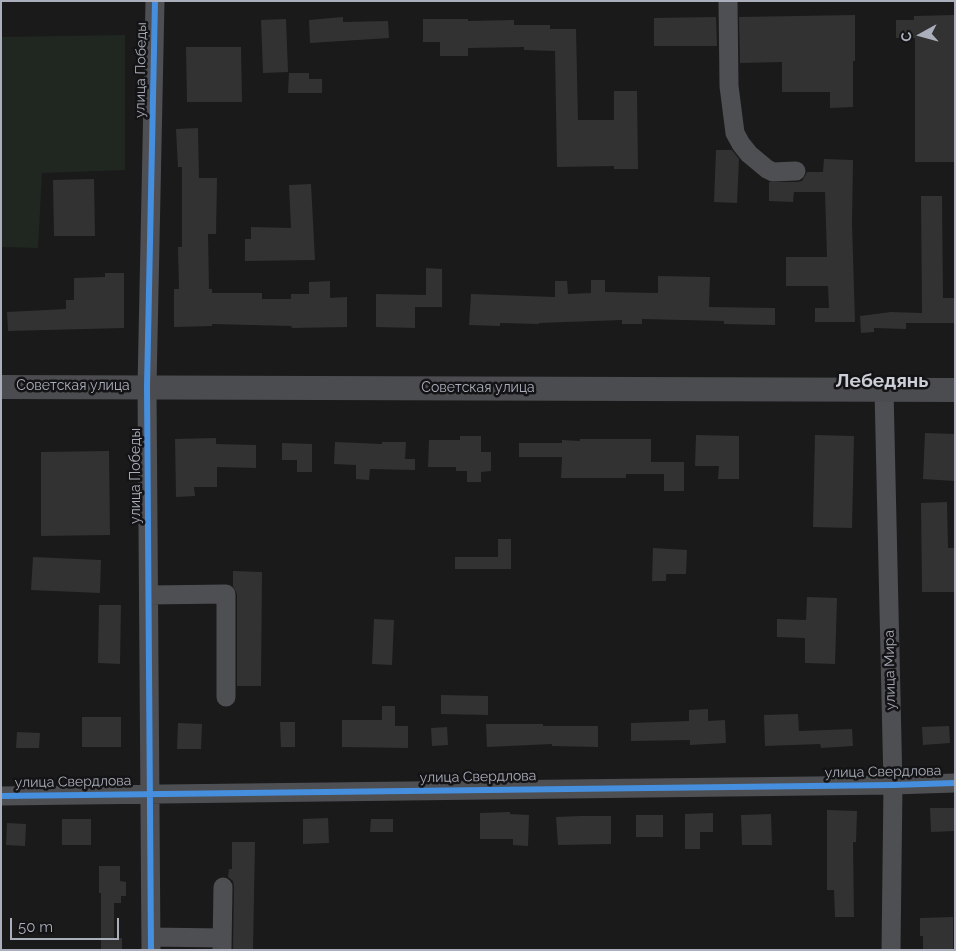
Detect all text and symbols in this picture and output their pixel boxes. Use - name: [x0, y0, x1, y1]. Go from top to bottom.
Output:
- north arrow: [896, 10, 946, 60]
- street label: улица Победы: [132, 22, 150, 118]
- text: С: [898, 31, 915, 43]
- district label: Лебедянь: [836, 370, 928, 392]
- street label: Советская улица: [16, 378, 130, 394]
- street label: Советская улица: [421, 380, 535, 396]
- street label: улица Победы: [128, 428, 144, 524]
- street label: улица Мира: [881, 630, 899, 710]
- street label: улица Свердлова: [825, 763, 941, 781]
- street label: улица Свердлова: [420, 768, 536, 786]
- street label: улица Свердлова: [15, 773, 131, 791]
- scale bar: [12, 908, 121, 940]
- text: 50 m: [18, 918, 53, 936]

